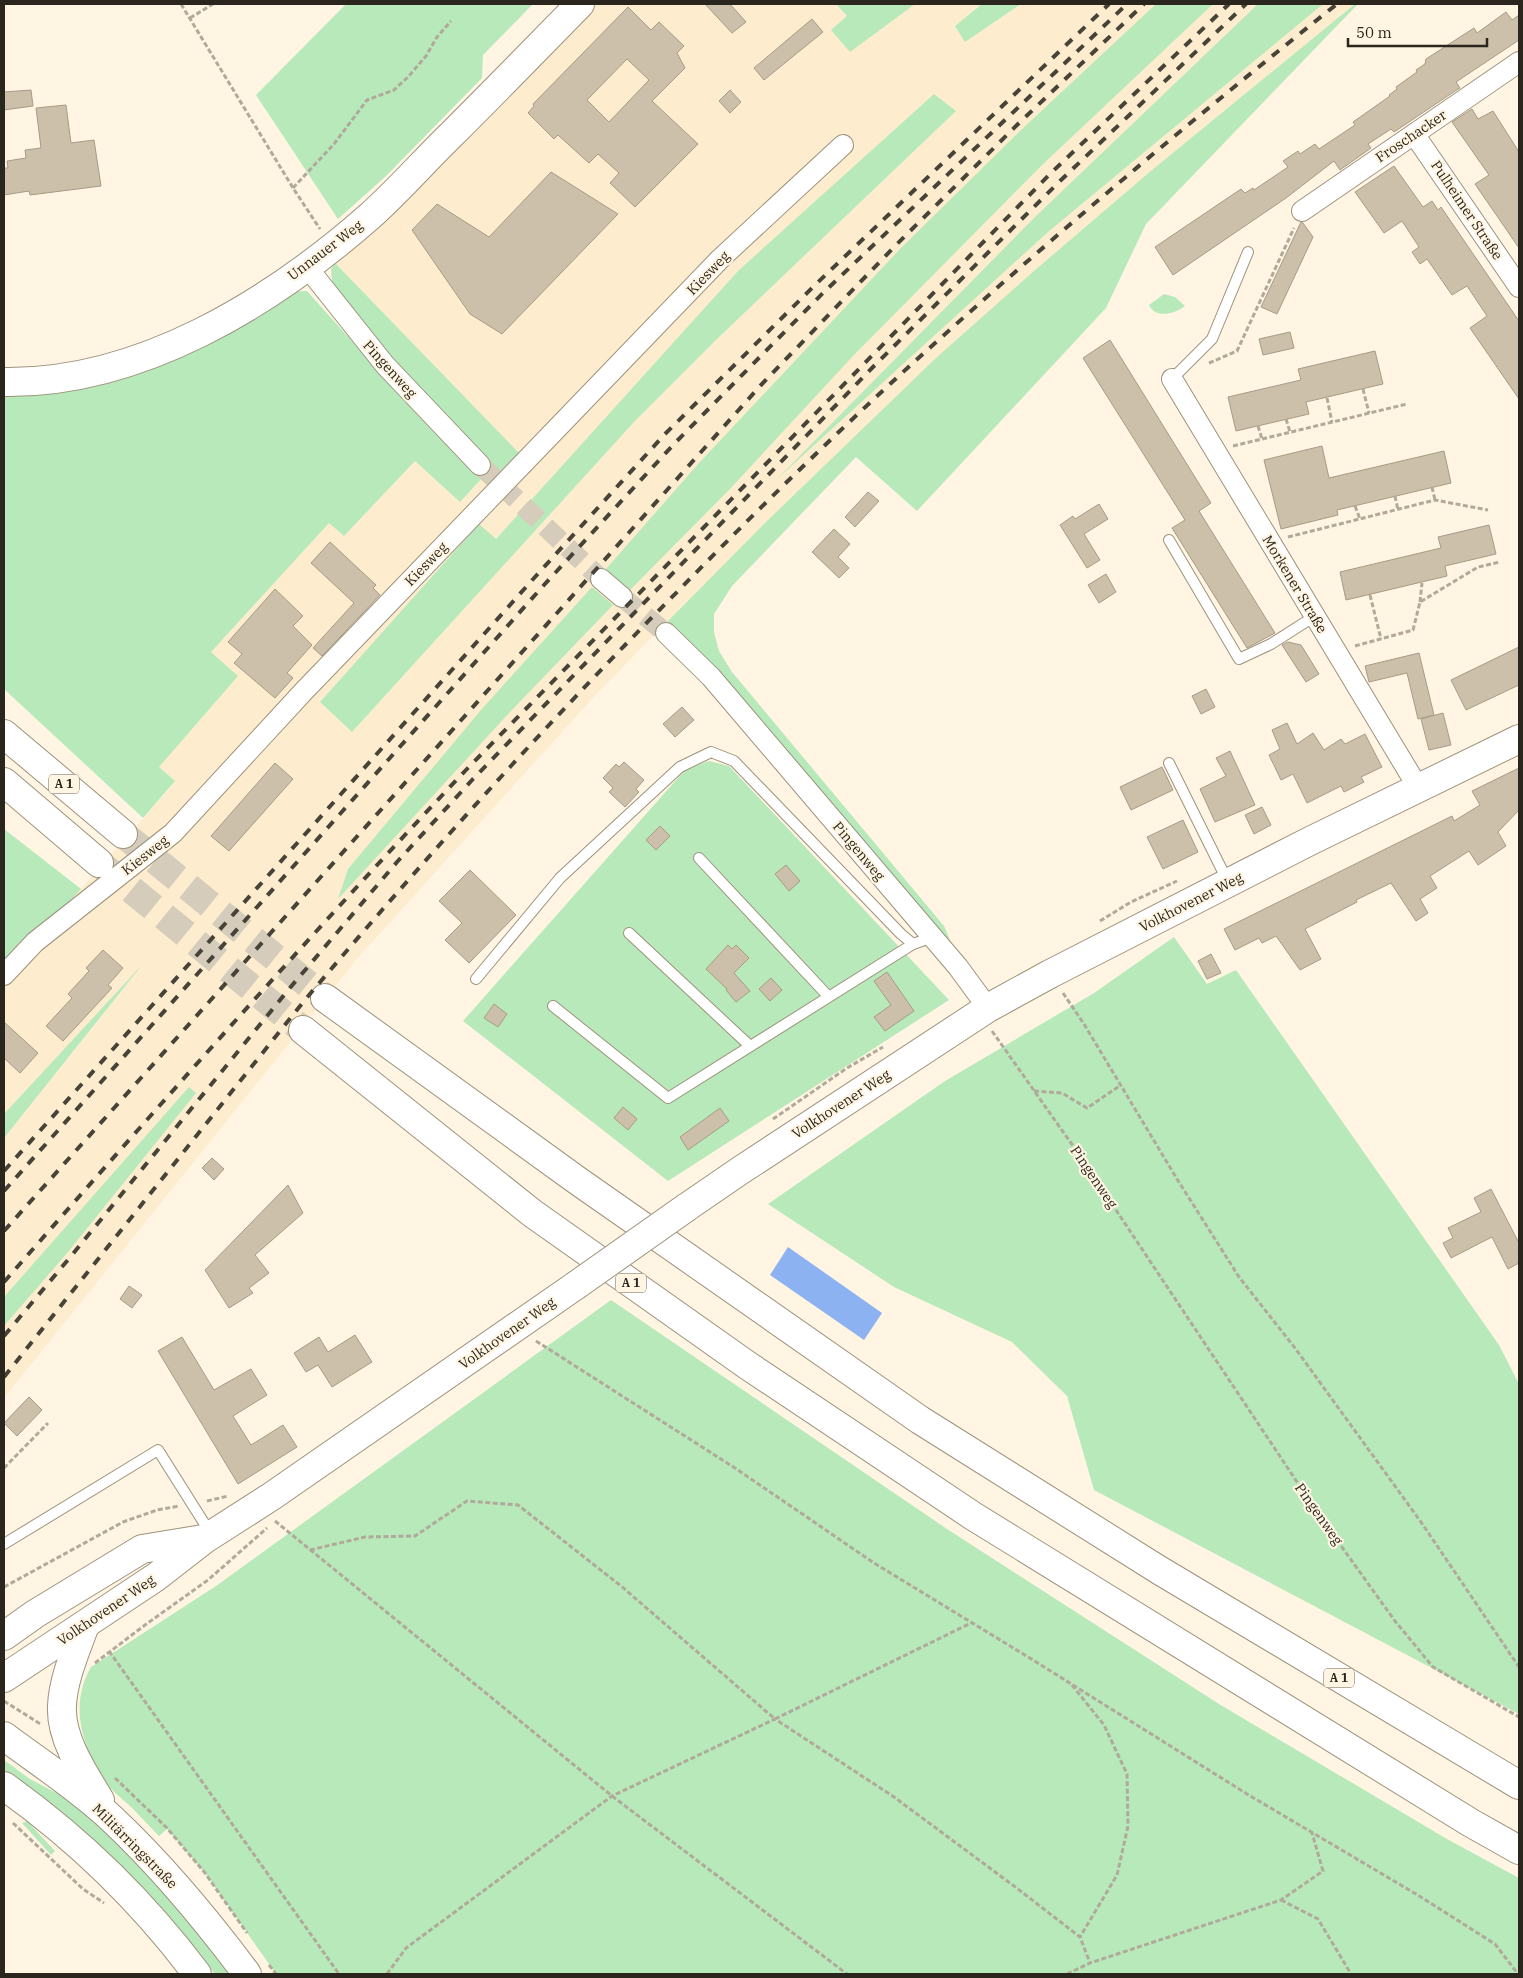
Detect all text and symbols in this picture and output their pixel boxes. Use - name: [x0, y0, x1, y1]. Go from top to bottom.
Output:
- scale bar: [1348, 15, 1487, 47]
- text: 50 m: [1356, 23, 1392, 42]
- street label: Froschacker: [1372, 105, 1451, 166]
- street label: Pulheimer Straße: [1427, 157, 1507, 263]
- street label: Unnauer Weg: [284, 216, 366, 284]
- street label: Kiesweg: [683, 247, 734, 299]
- street label: Pingenweg: [359, 336, 421, 402]
- street label: Morkener Straße: [1259, 532, 1331, 636]
- street label: Kiesweg: [401, 538, 452, 590]
- road number: A 1: [49, 774, 79, 794]
- street label: Pingenweg: [829, 818, 889, 885]
- street label: Kiesweg: [118, 831, 172, 879]
- street label: Volkhovener Weg: [1136, 868, 1246, 936]
- street label: Volkhovener Weg: [788, 1065, 894, 1143]
- street label: Pingenweg: [1066, 1142, 1122, 1212]
- road number: A 1: [616, 1274, 646, 1292]
- street label: Volkhovener Weg: [455, 1293, 559, 1373]
- street label: Pingenweg: [1291, 1479, 1347, 1549]
- street label: Volkhovener Weg: [54, 1570, 159, 1649]
- road number: A 1: [1324, 1669, 1354, 1688]
- street label: Militärringstraße: [89, 1800, 181, 1892]

